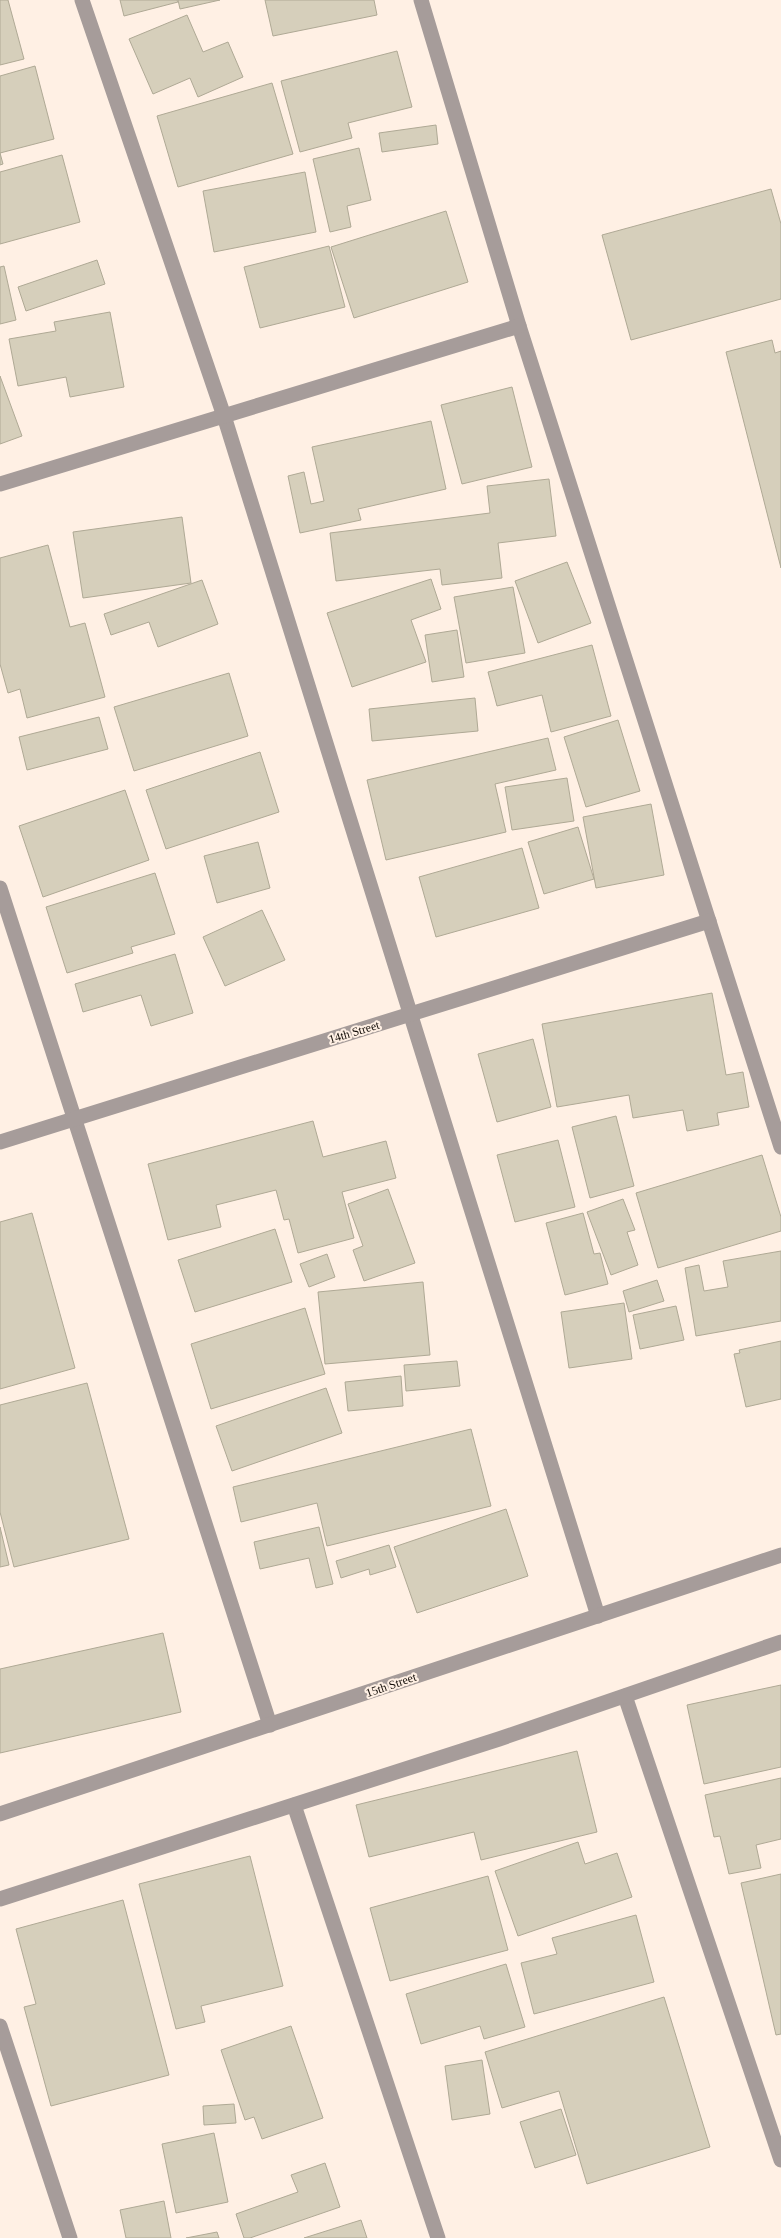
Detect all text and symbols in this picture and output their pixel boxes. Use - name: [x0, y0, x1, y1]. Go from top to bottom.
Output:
- street label: 14th Street: [327, 1017, 382, 1046]
- street label: 15th Street: [364, 1670, 419, 1700]

